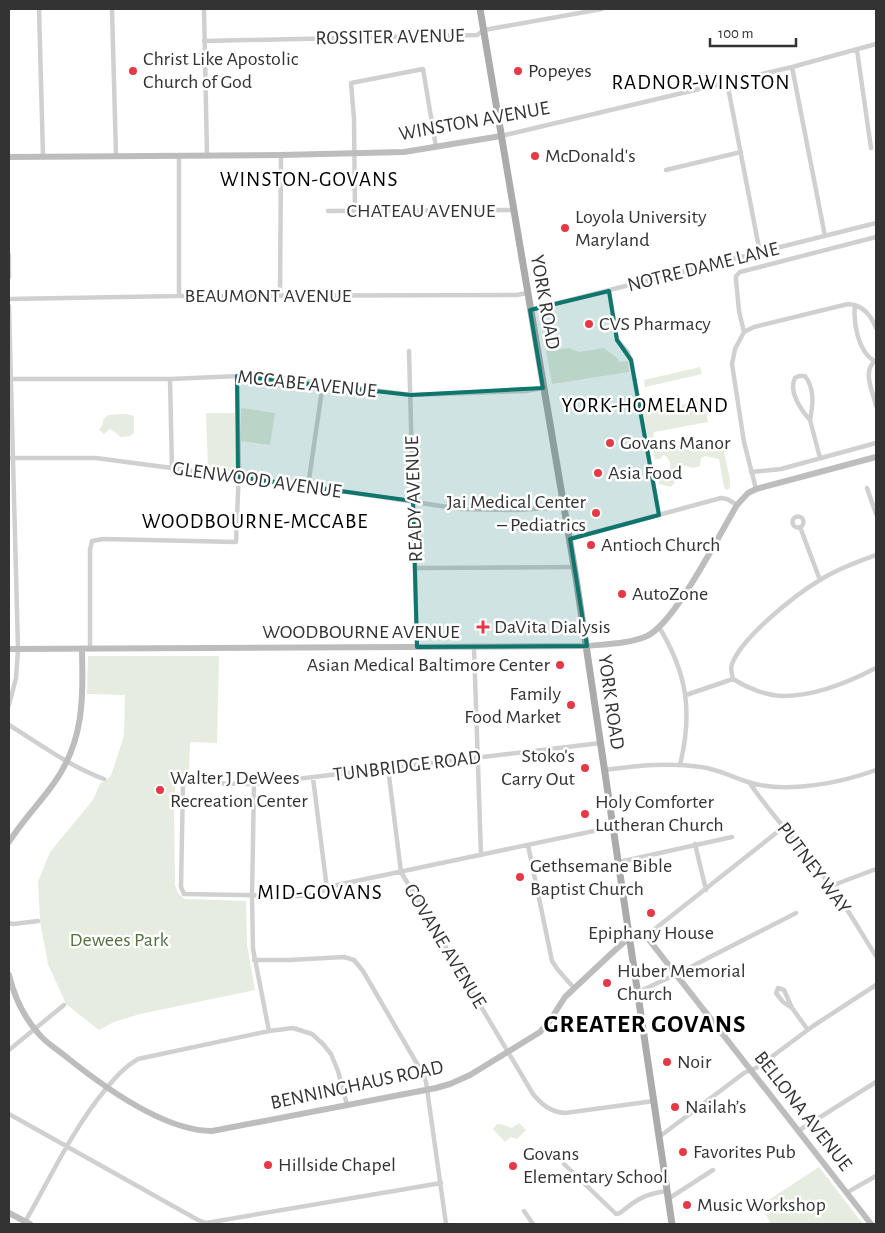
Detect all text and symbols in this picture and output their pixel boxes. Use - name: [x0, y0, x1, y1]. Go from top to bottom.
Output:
- scale bar: [710, 15, 796, 47]
- street label: ROSSITER AVENUE: [315, 26, 465, 48]
- text: 100 m: [718, 26, 753, 41]
- place label: Christ Like Apostolic Church of God: [143, 49, 299, 92]
- place label: Popeyes: [528, 61, 592, 81]
- marker: Christ Like Apostolic Church of God: [127, 65, 139, 77]
- marker: Popeyes: [512, 65, 524, 77]
- district label: RADNOR-WINSTON: [611, 72, 791, 93]
- street label: WINSTON AVENUE: [397, 98, 551, 144]
- place label: McDonald's: [545, 146, 636, 166]
- marker: McDonald's: [529, 150, 541, 162]
- district label: WINSTON-GOVANS: [220, 169, 398, 190]
- street label: CHATEAU AVENUE: [347, 201, 496, 221]
- place label: Loyola University Maryland: [575, 207, 707, 250]
- marker: Loyola University Maryland: [559, 222, 571, 234]
- street label: NOTRE DAME LANE: [625, 238, 781, 295]
- street label: YORK ROAD: [527, 253, 563, 351]
- street label: BEAUMONT AVENUE: [185, 286, 352, 306]
- place label: CVS Pharmacy: [599, 314, 711, 334]
- marker: CVS Pharmacy: [583, 318, 595, 330]
- street label: MCCABE AVENUE: [237, 367, 378, 401]
- district label: YORK-HOMELAND: [561, 395, 729, 416]
- place label: Govans Manor: [620, 433, 731, 453]
- street label: READY AVENUE: [402, 435, 426, 562]
- marker: Govans Manor: [604, 437, 616, 449]
- street label: GLENWOOD AVENUE: [171, 458, 343, 502]
- place label: Asia Food: [608, 463, 682, 483]
- marker: Asia Food: [592, 467, 604, 479]
- place label: Jai Medical Center – Pediatrics: [447, 492, 587, 535]
- marker: Jai Medical Center – Pediatrics: [590, 507, 602, 519]
- district label: WOODBOURNE-MCCABE: [142, 511, 368, 532]
- place label: Antioch Church: [601, 535, 720, 555]
- marker: Antioch Church: [585, 539, 597, 551]
- place label: AutoZone: [632, 584, 708, 604]
- marker: AutoZone: [616, 588, 628, 600]
- place label: DaVita Dialysis: [494, 617, 610, 637]
- marker: DaVita Dialysis: [476, 620, 490, 634]
- street label: WOODBOURNE AVENUE: [262, 622, 460, 642]
- street label: YORK ROAD: [594, 653, 628, 751]
- place label: Asian Medical Baltimore Center: [307, 655, 551, 675]
- marker: Asian Medical Baltimore Center: [554, 659, 566, 671]
- place label: Family Food Market: [464, 684, 562, 727]
- marker: Family Food Market: [565, 699, 577, 711]
- place label: Stoko's Carry Out: [501, 746, 576, 789]
- street label: TUNBRIDGE ROAD: [332, 747, 482, 785]
- marker: Stoko's Carry Out: [579, 762, 591, 774]
- place label: Walter J DeWees Recreation Center: [170, 768, 308, 811]
- marker: Walter J DeWees Recreation Center: [154, 784, 166, 796]
- place label: Holy Comforter Lutheran Church: [595, 792, 724, 835]
- marker: Holy Comforter Lutheran Church: [579, 808, 591, 820]
- street label: PUTNEY WAY: [773, 819, 855, 918]
- place label: Gethsemane Bible Baptist Church: [530, 856, 672, 899]
- marker: Gethsemane Bible Baptist Church: [514, 871, 526, 883]
- street label: GOVANE AVENUE: [400, 880, 490, 1012]
- district label: MID-GOVANS: [257, 882, 383, 903]
- marker: Epiphany House: [645, 907, 657, 919]
- place label: Epiphany House: [588, 923, 714, 943]
- park label: Dewees Park: [70, 930, 169, 950]
- place label: Huber Memorial Church: [617, 961, 746, 1004]
- marker: Huber Memorial Church: [601, 977, 613, 989]
- district label: GREATER GOVANS: [543, 1012, 747, 1037]
- street label: BELLONA AVENUE: [750, 1048, 856, 1175]
- place label: Noir: [677, 1052, 712, 1072]
- marker: Noir: [661, 1056, 673, 1068]
- street label: BENNINGHAUS ROAD: [269, 1057, 445, 1113]
- place label: Nailah’s: [685, 1097, 746, 1117]
- marker: Nailah’s: [669, 1101, 681, 1113]
- place label: Favorites Pub: [693, 1142, 796, 1162]
- place label: Govans Elementary School: [523, 1144, 668, 1187]
- marker: Favorites Pub: [677, 1146, 689, 1158]
- place label: Hillside Chapel: [278, 1155, 396, 1175]
- marker: Hillside Chapel: [262, 1159, 274, 1171]
- marker: Govans Elementary School: [507, 1160, 519, 1172]
- place label: Music Workshop: [697, 1195, 826, 1215]
- marker: Music Workshop: [681, 1199, 693, 1211]

